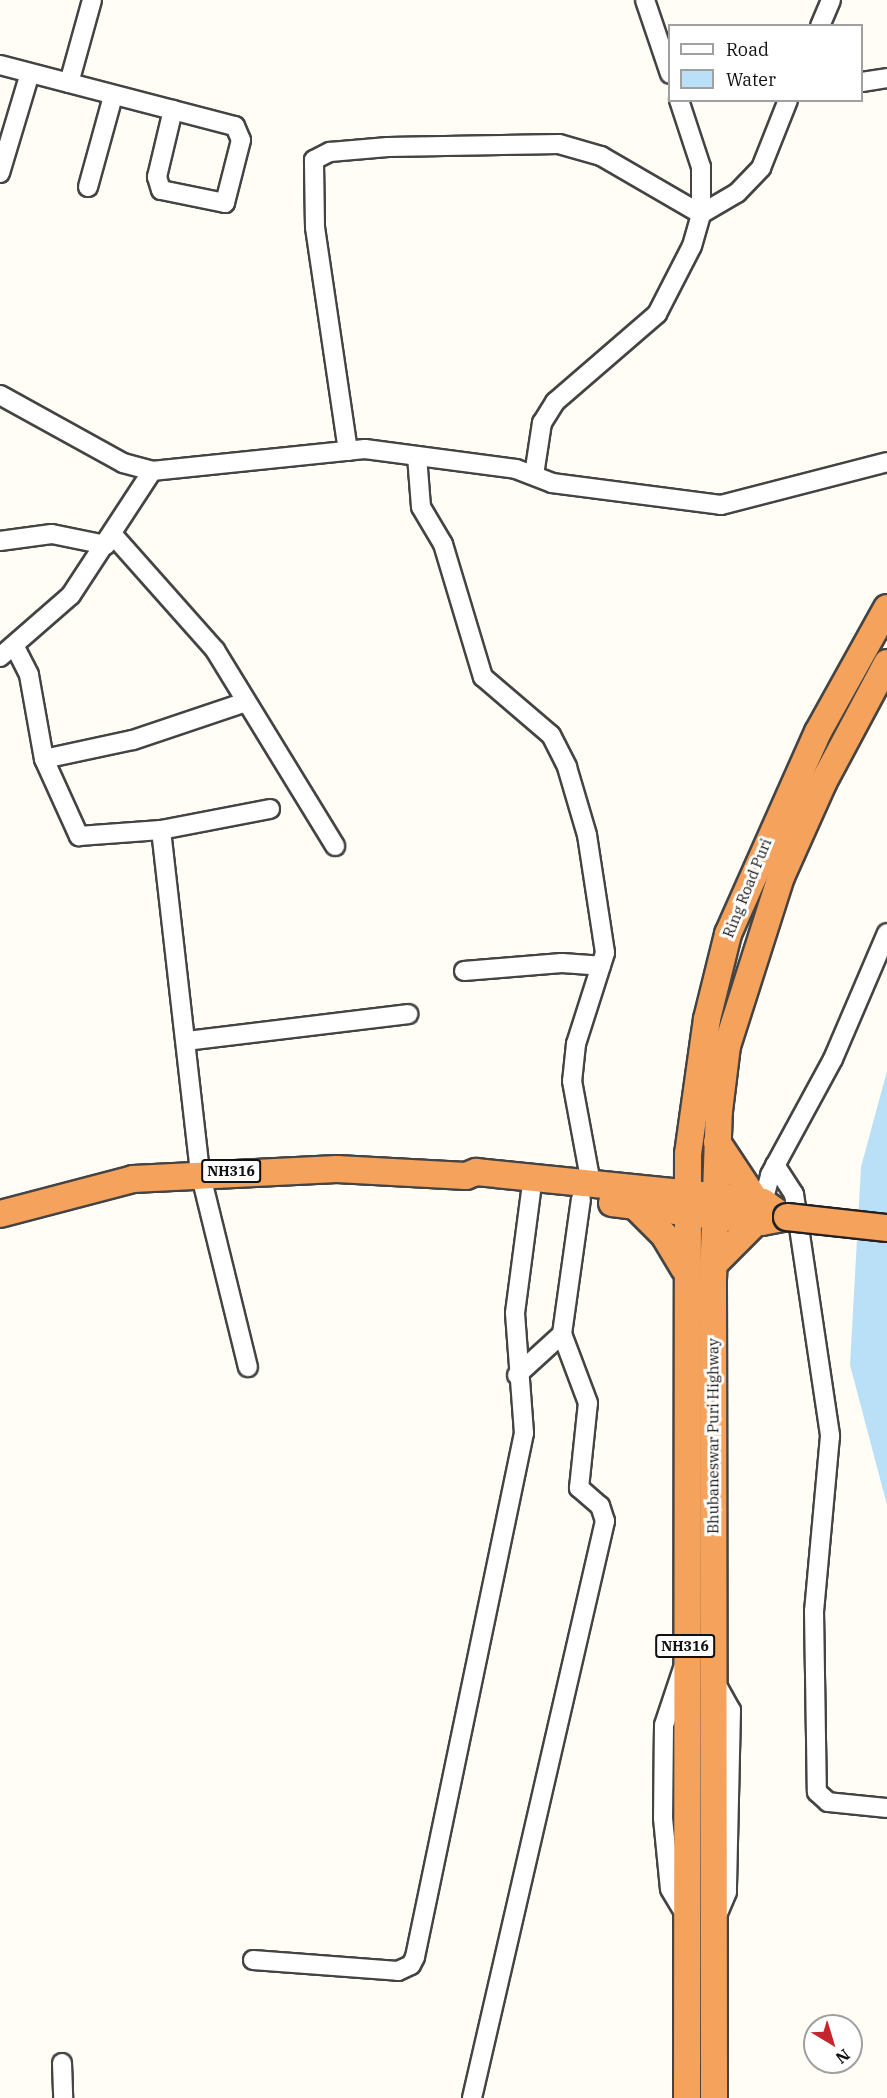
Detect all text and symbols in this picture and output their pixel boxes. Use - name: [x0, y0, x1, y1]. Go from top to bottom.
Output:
- legend: [668, 24, 863, 102]
- text: Road: [726, 38, 769, 61]
- text: Water: [726, 68, 776, 91]
- street label: Ring Road Puri: [719, 836, 775, 940]
- road number: NH316: [201, 1160, 261, 1182]
- street label: Bhubaneswar Puri Highway: [704, 1338, 722, 1534]
- road number: NH316: [655, 1635, 715, 1657]
- north arrow: [803, 2014, 863, 2074]
- text: N: [832, 2045, 854, 2068]

